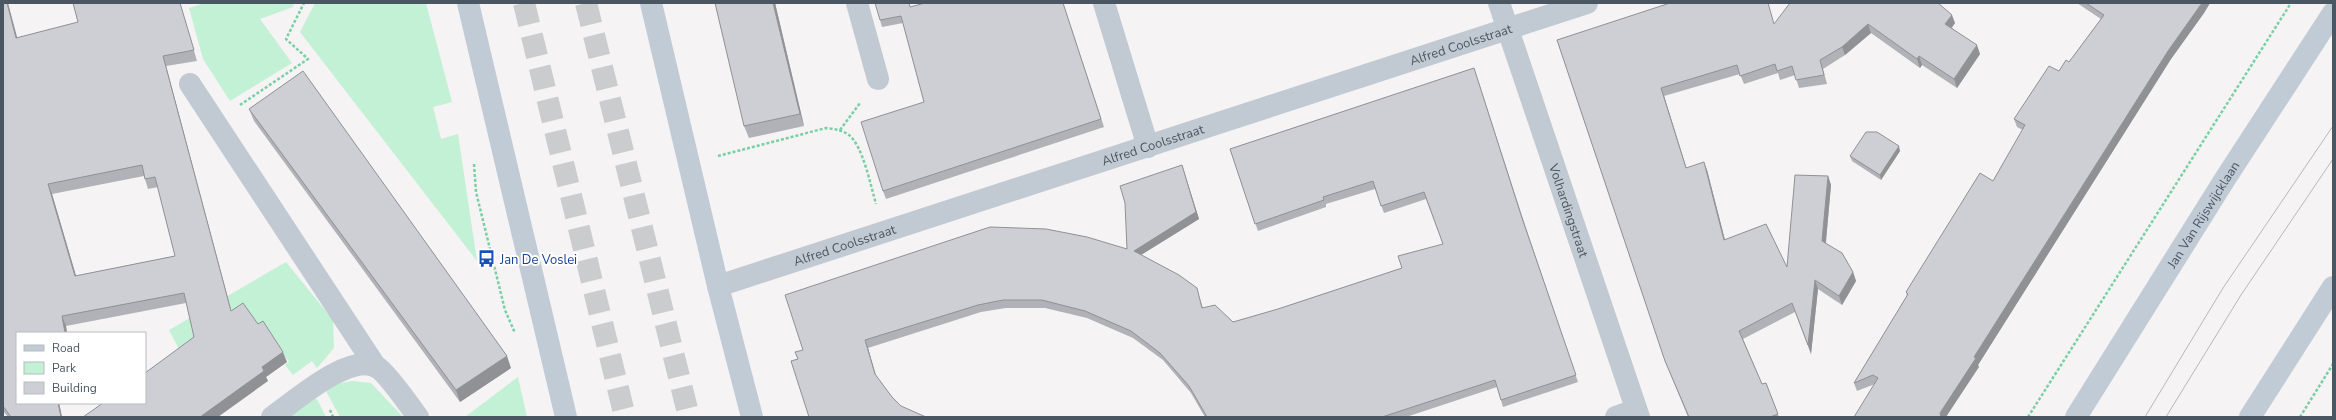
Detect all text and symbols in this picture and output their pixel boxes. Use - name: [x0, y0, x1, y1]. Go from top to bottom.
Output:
- street label: Alfred Coolsstraat: [1407, 20, 1515, 70]
- street label: Alfred Coolsstraat: [1099, 120, 1207, 170]
- street label: Jan Van Rijswijcklaan: [2163, 158, 2244, 273]
- street label: Volhardingstraat: [1544, 161, 1592, 260]
- street label: Alfred Coolsstraat: [791, 221, 899, 271]
- bus stop icon: Jan De Voslei: [477, 249, 497, 269]
- place label: Jan De Voslei: [499, 251, 577, 269]
- legend: [16, 332, 146, 404]
- text: Road: [52, 340, 80, 356]
- text: Park: [52, 360, 77, 376]
- text: Building: [52, 380, 97, 396]

